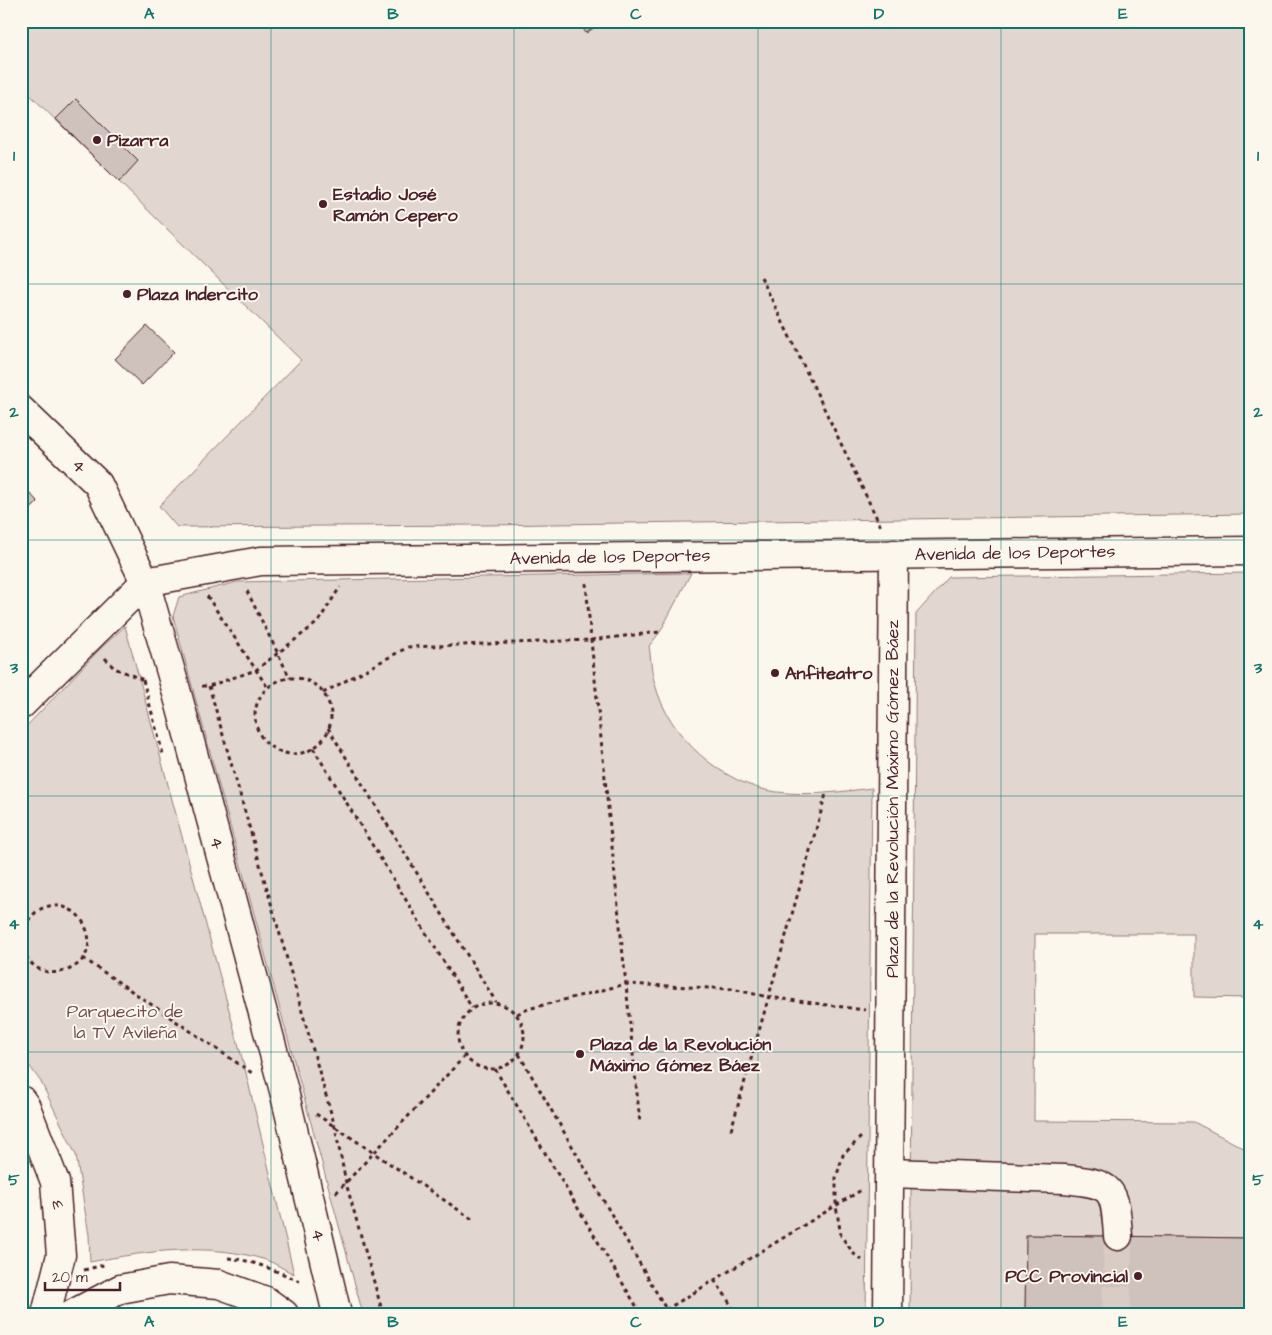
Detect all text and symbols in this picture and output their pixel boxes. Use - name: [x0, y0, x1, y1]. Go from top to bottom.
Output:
- text: A: [144, 3, 155, 25]
- text: B: [387, 3, 399, 25]
- text: C: [630, 3, 642, 25]
- text: D: [874, 3, 885, 25]
- text: E: [1118, 3, 1128, 25]
- place label: Pizarra: [107, 128, 169, 153]
- marker: Pizarra: [91, 134, 103, 146]
- text: 1: [13, 145, 16, 167]
- text: 1: [1257, 145, 1260, 167]
- place label: Estadio José Ramón Cepero: [333, 182, 459, 228]
- marker: Estadio José Ramón Cepero: [317, 198, 329, 210]
- place label: Plaza Indercito: [137, 282, 259, 307]
- marker: Plaza Indercito: [121, 288, 133, 300]
- text: 2: [8, 401, 19, 423]
- text: 2: [1252, 401, 1263, 423]
- street label: 4: [66, 453, 92, 479]
- street label: Avenida de los Deportes: [914, 539, 1116, 567]
- street label: Avenida de los Deportes: [509, 543, 711, 571]
- street label: Plaza de la Revolución Máximo Gómez Báez: [880, 620, 905, 978]
- text: 3: [9, 657, 19, 679]
- text: 3: [1253, 657, 1263, 679]
- place label: Anfiteatro: [785, 661, 873, 686]
- marker: Anfiteatro: [769, 667, 781, 679]
- street label: 4: [203, 834, 231, 852]
- text: 4: [9, 913, 20, 935]
- text: 4: [1253, 913, 1264, 935]
- park label: Parquecito de la TV Avileña: [67, 999, 183, 1045]
- place label: Plaza de la Revolución Máximo Gómez Báez: [590, 1032, 771, 1078]
- marker: Plaza de la Revolución Máximo Gómez Báez: [574, 1048, 586, 1060]
- text: 5: [8, 1169, 20, 1191]
- text: 5: [1252, 1169, 1264, 1191]
- street label: 3: [44, 1199, 70, 1211]
- street label: 4: [304, 1226, 332, 1244]
- scale bar: [45, 1260, 120, 1292]
- place label: PCC Provincial: [1005, 1264, 1128, 1289]
- text: 20 m: [52, 1267, 88, 1288]
- marker: PCC Provincial: [1132, 1270, 1144, 1282]
- text: A: [144, 1311, 155, 1333]
- text: B: [387, 1311, 399, 1333]
- text: C: [630, 1311, 642, 1333]
- text: D: [874, 1311, 885, 1333]
- text: E: [1118, 1311, 1128, 1333]

